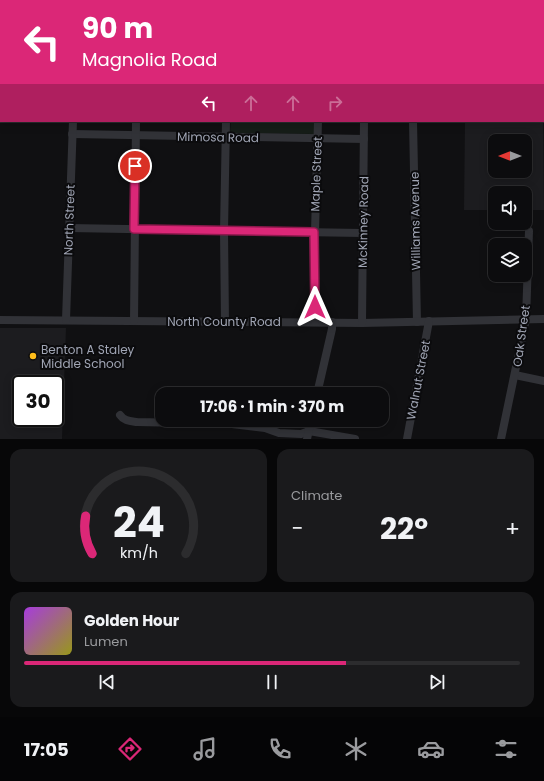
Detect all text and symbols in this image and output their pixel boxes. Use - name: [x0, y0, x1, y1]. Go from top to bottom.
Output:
- text: 90 m: [82, 9, 153, 48]
- icon: left: [16, 16, 68, 68]
- text: Magnolia Road: [82, 47, 218, 72]
- icon: left: [198, 92, 220, 114]
- icon: ahead: [240, 92, 262, 114]
- icon: ahead: [282, 92, 304, 114]
- icon: right: [324, 92, 346, 114]
- street label: Mimosa Road: [177, 128, 259, 146]
- north arrow: [488, 134, 532, 178]
- map controls: [488, 134, 532, 282]
- street label: Maple Street: [306, 136, 326, 212]
- pin: [118, 149, 152, 183]
- icon: arrive: [124, 155, 146, 177]
- street label: Williams Avenue: [406, 172, 424, 270]
- street label: McKinney Road: [354, 176, 372, 268]
- street label: North Street: [59, 184, 79, 256]
- button: sound: [488, 186, 532, 230]
- button: layers: [488, 238, 532, 282]
- position arrow: [294, 286, 336, 328]
- street label: Oak Street: [508, 304, 534, 368]
- street label: North County Road: [167, 313, 281, 330]
- street label: Walnut Street: [402, 339, 434, 421]
- place label: Benton A Staley Middle School: [41, 341, 135, 372]
- marker: Benton A Staley Middle School: [28, 351, 38, 361]
- speed limit sign: 30: [12, 375, 64, 427]
- text: 17:06 · 1 min · 370 m: [200, 396, 344, 417]
- text: Climate: [291, 486, 342, 505]
- text: 24: [113, 492, 164, 551]
- text: 22°: [380, 507, 428, 550]
- text: −: [291, 513, 303, 544]
- text: +: [505, 513, 520, 544]
- text: km/h: [119, 542, 158, 562]
- text: Golden Hour: [84, 610, 179, 631]
- text: Lumen: [84, 632, 128, 651]
- icon: previous: [96, 671, 118, 693]
- icon: pause: [261, 671, 283, 693]
- icon: next: [426, 671, 448, 693]
- icon: directions: [116, 735, 144, 763]
- icon: music: [191, 735, 219, 763]
- icon: phone: [266, 735, 294, 763]
- icon: climate: [342, 735, 370, 763]
- icon: car: [417, 735, 445, 763]
- icon: filters: [492, 735, 520, 763]
- text: 17:05: [24, 737, 69, 762]

